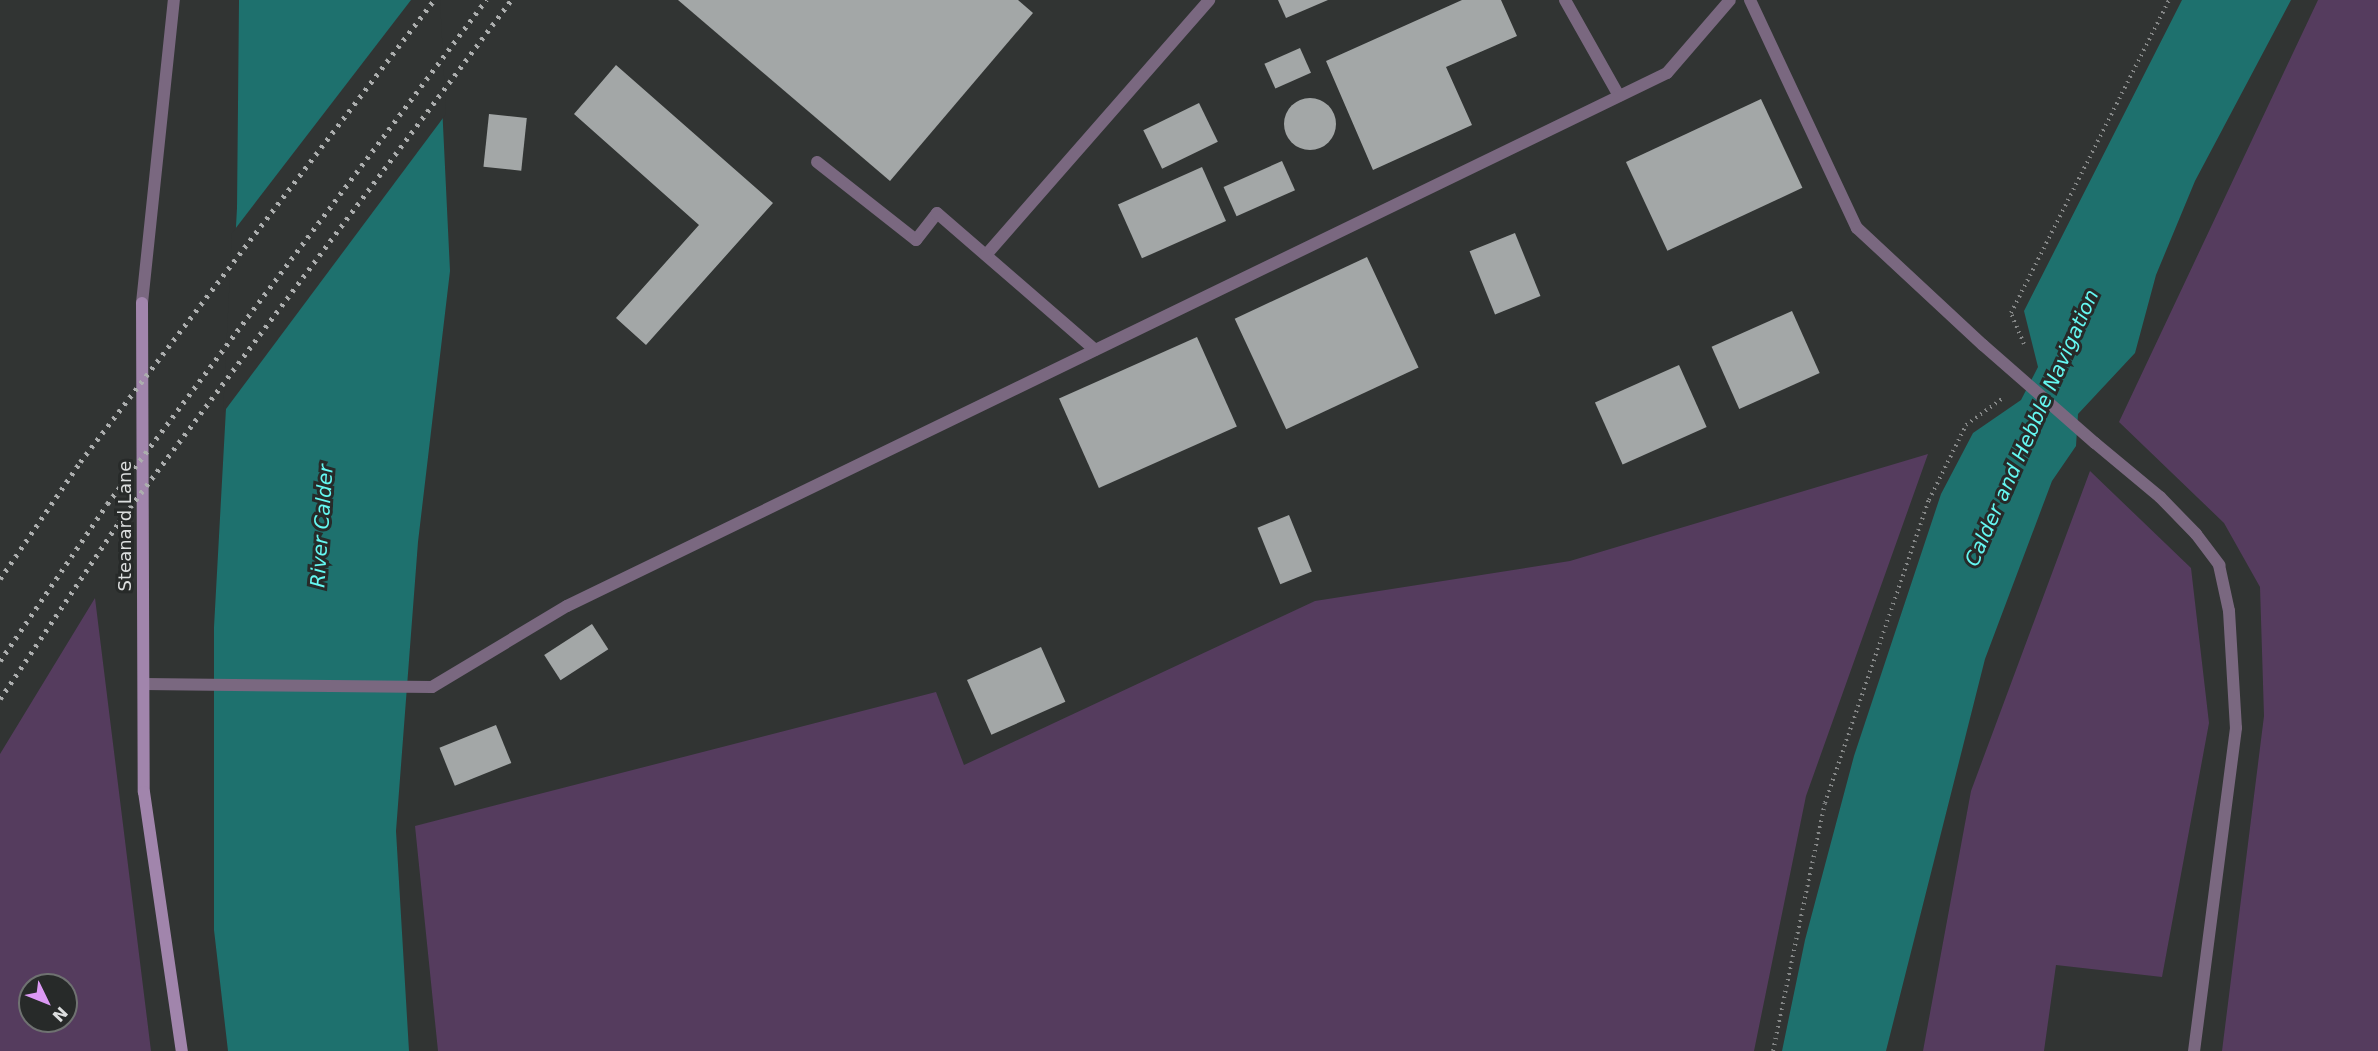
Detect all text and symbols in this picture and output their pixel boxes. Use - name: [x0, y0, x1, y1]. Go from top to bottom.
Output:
- water label: Calder and Hebble Navigation: [1960, 286, 2104, 570]
- street label: Steanard Lane: [114, 461, 136, 591]
- water label: River Calder: [306, 464, 338, 588]
- north arrow: [18, 973, 78, 1033]
- text: N: [49, 1003, 72, 1026]

